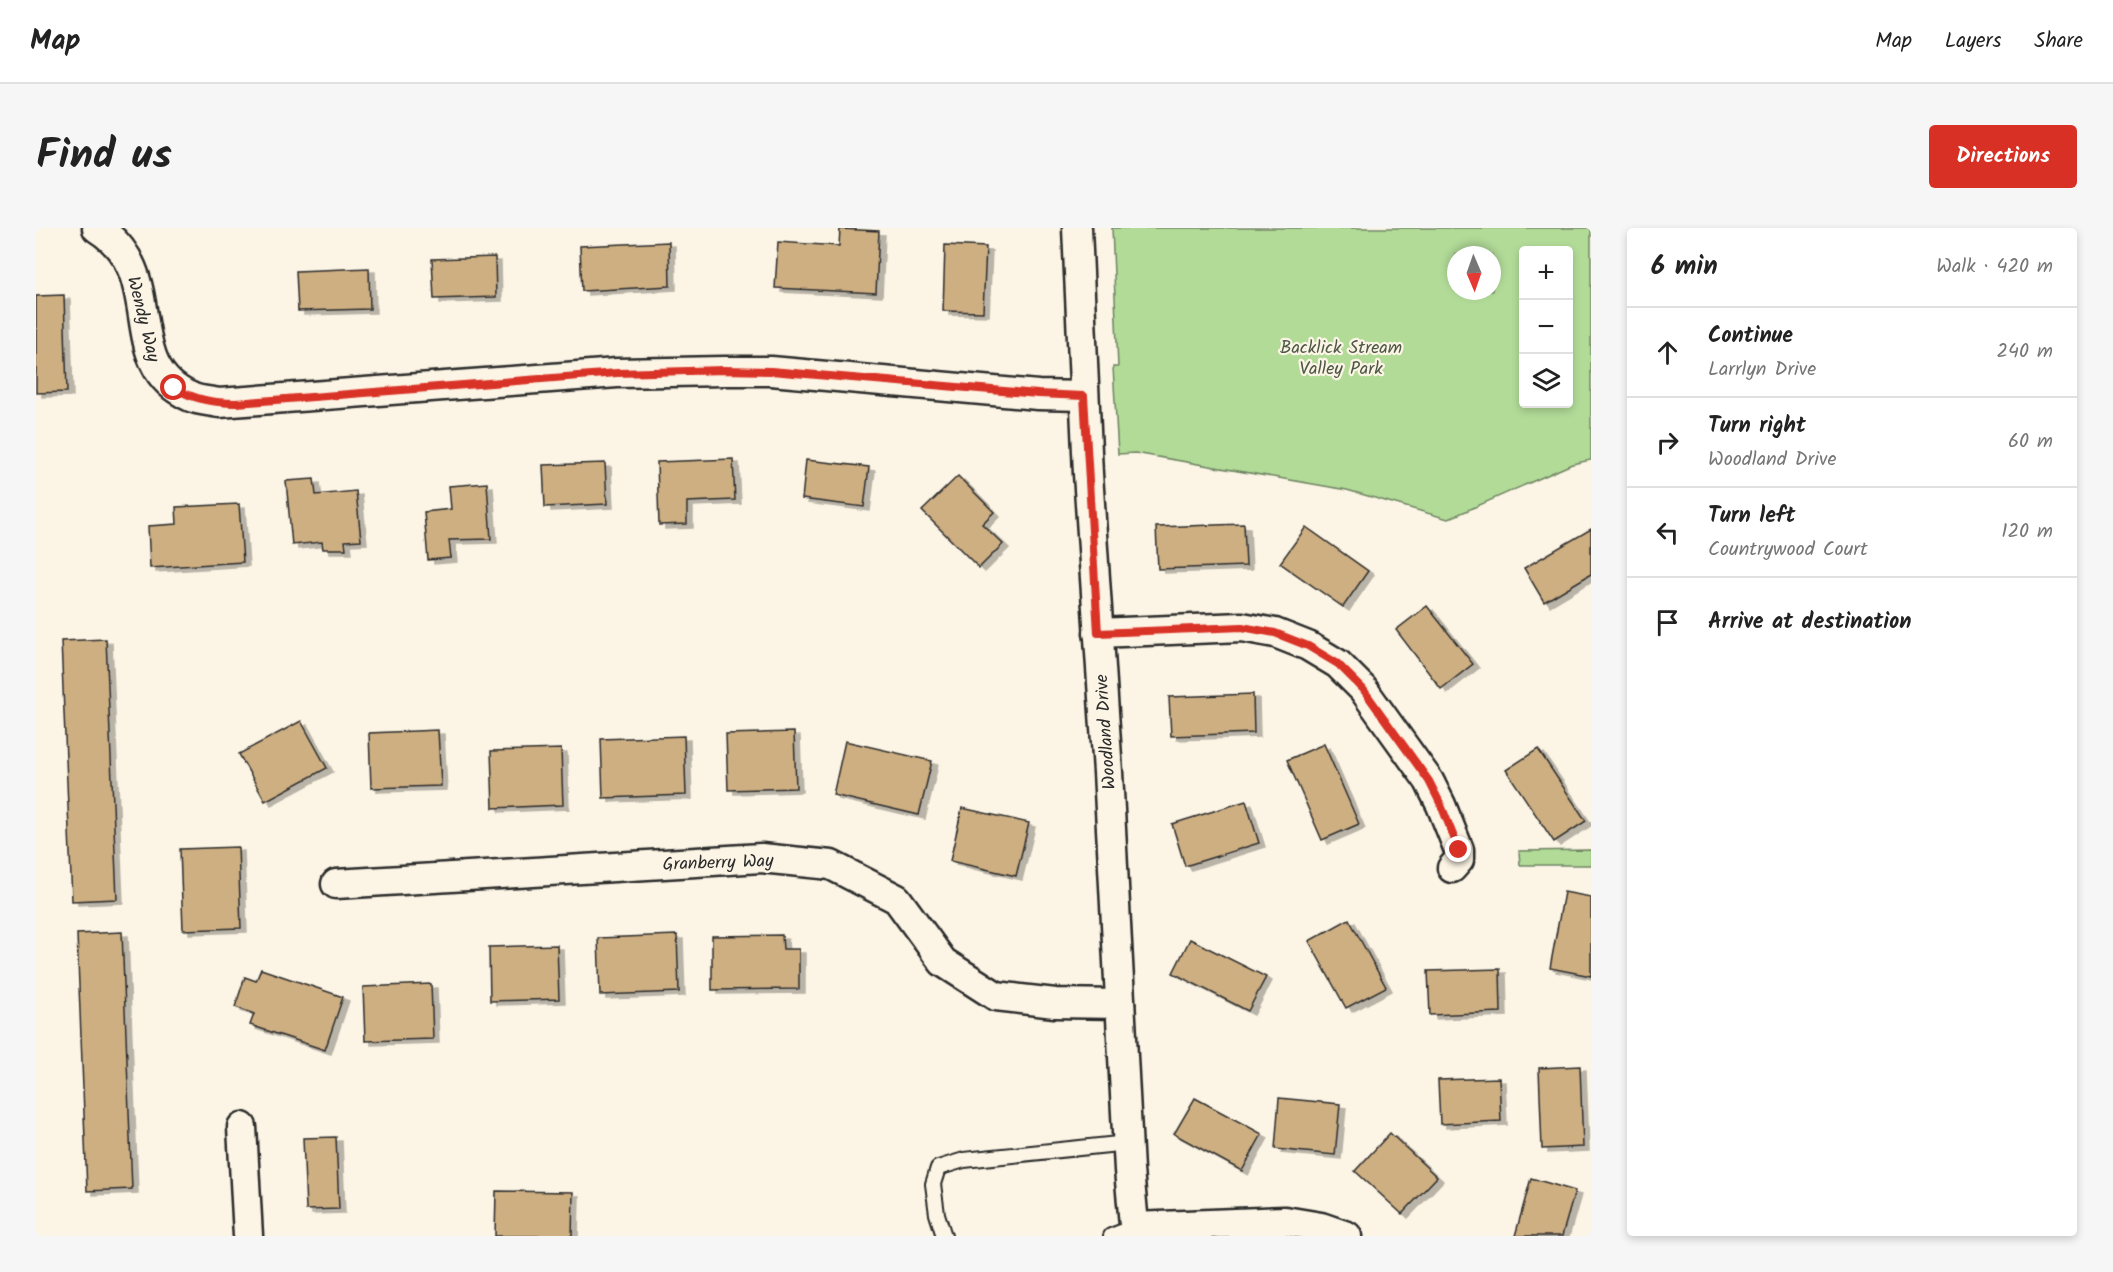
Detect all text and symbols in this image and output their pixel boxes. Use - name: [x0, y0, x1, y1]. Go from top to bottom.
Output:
- text: Map: [30, 19, 81, 64]
- text: Map: [1875, 25, 1912, 58]
- text: Layers: [1945, 25, 2001, 58]
- text: Share: [2034, 25, 2083, 58]
- text: Find us: [36, 123, 172, 190]
- button: Directions: [1929, 125, 2077, 188]
- north arrow: [1447, 246, 1501, 300]
- map controls: [1519, 246, 1573, 408]
- button: +: [1519, 246, 1573, 300]
- text: 6 min: [1651, 246, 1718, 288]
- text: Walk · 420 m: [1936, 251, 2053, 283]
- street label: Wendy Way: [118, 273, 167, 366]
- button: −: [1519, 300, 1573, 354]
- text: Continue: [1708, 319, 1793, 354]
- park label: Backlick Stream Valley Park: [1280, 334, 1402, 384]
- icon: ahead: [1651, 336, 1684, 369]
- text: 240 m: [1996, 336, 2053, 368]
- button: layers: [1519, 354, 1573, 408]
- text: Larrlyn Drive: [1708, 354, 1816, 386]
- route start: [160, 374, 186, 400]
- text: Turn right: [1708, 409, 1806, 444]
- icon: right: [1651, 426, 1684, 459]
- text: 60 m: [2008, 426, 2053, 458]
- text: Woodland Drive: [1708, 444, 1836, 476]
- text: Turn left: [1708, 499, 1795, 534]
- icon: left: [1651, 516, 1684, 549]
- text: 120 m: [2001, 516, 2053, 548]
- text: Countrywood Court: [1708, 534, 1868, 566]
- text: Arrive at destination: [1708, 605, 1911, 640]
- icon: arrive: [1651, 606, 1684, 639]
- street label: Woodland Drive: [1088, 673, 1125, 791]
- route end: [1445, 836, 1471, 862]
- street label: Granberry Way: [662, 847, 775, 880]

